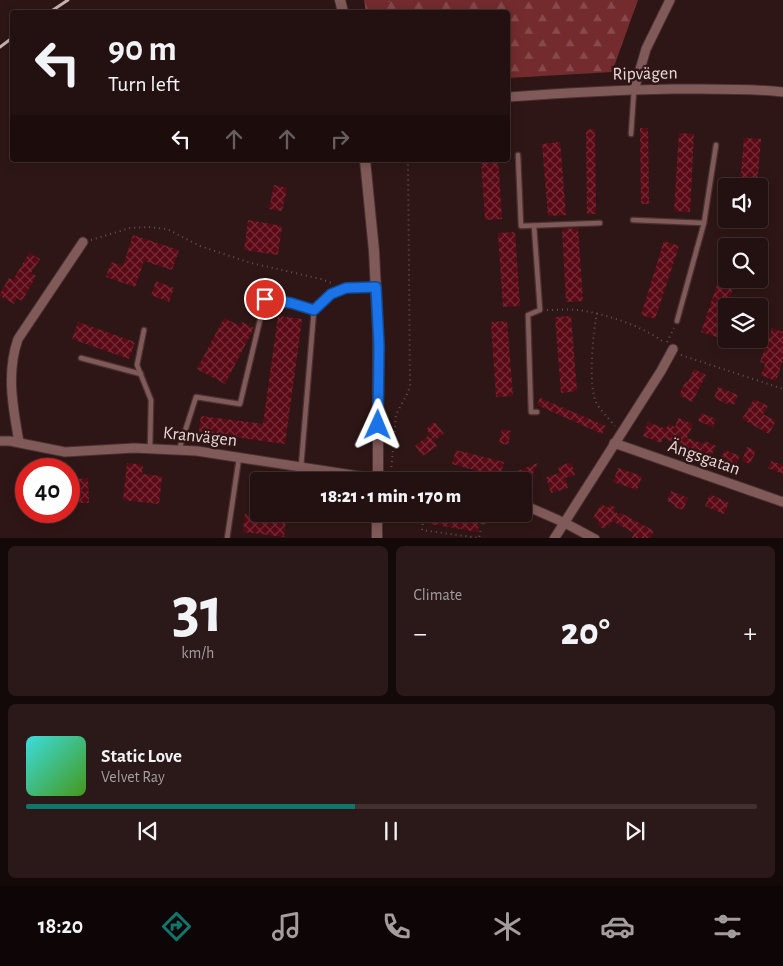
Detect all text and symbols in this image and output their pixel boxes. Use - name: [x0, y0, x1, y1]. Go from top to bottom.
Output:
- icon: left: [25, 30, 90, 95]
- text: 90 m: [108, 32, 177, 67]
- street label: Ripvägen: [612, 64, 678, 84]
- text: Turn left: [108, 73, 180, 95]
- icon: left: [167, 125, 195, 153]
- icon: ahead: [220, 125, 248, 153]
- icon: ahead: [273, 125, 301, 153]
- icon: right: [326, 125, 354, 153]
- map controls: [718, 178, 768, 348]
- button: sound: [718, 178, 768, 228]
- button: search: [718, 238, 768, 288]
- pin: [244, 278, 286, 320]
- icon: arrive: [251, 285, 279, 313]
- button: layers: [718, 298, 768, 348]
- position arrow: [351, 398, 403, 450]
- street label: Kranvägen: [162, 424, 238, 450]
- street label: Ängsgatan: [666, 435, 743, 479]
- speed limit sign: 40: [15, 458, 80, 523]
- text: 18:21 · 1 min · 170 m: [321, 487, 461, 506]
- text: 31: [172, 579, 223, 644]
- text: Climate: [414, 587, 462, 603]
- text: 20°: [561, 614, 610, 652]
- text: −: [414, 620, 427, 648]
- text: +: [744, 620, 757, 648]
- text: km/h: [181, 645, 214, 661]
- text: Static Love: [101, 747, 182, 766]
- text: Velvet Ray: [101, 769, 165, 785]
- icon: previous: [134, 817, 162, 845]
- icon: pause: [377, 817, 405, 845]
- icon: next: [621, 817, 649, 845]
- icon: directions: [159, 909, 194, 944]
- icon: music: [269, 909, 304, 944]
- icon: phone: [379, 909, 414, 944]
- icon: climate: [490, 909, 525, 944]
- icon: car: [600, 909, 635, 944]
- icon: filters: [710, 909, 745, 944]
- text: 18:20: [38, 915, 83, 937]

